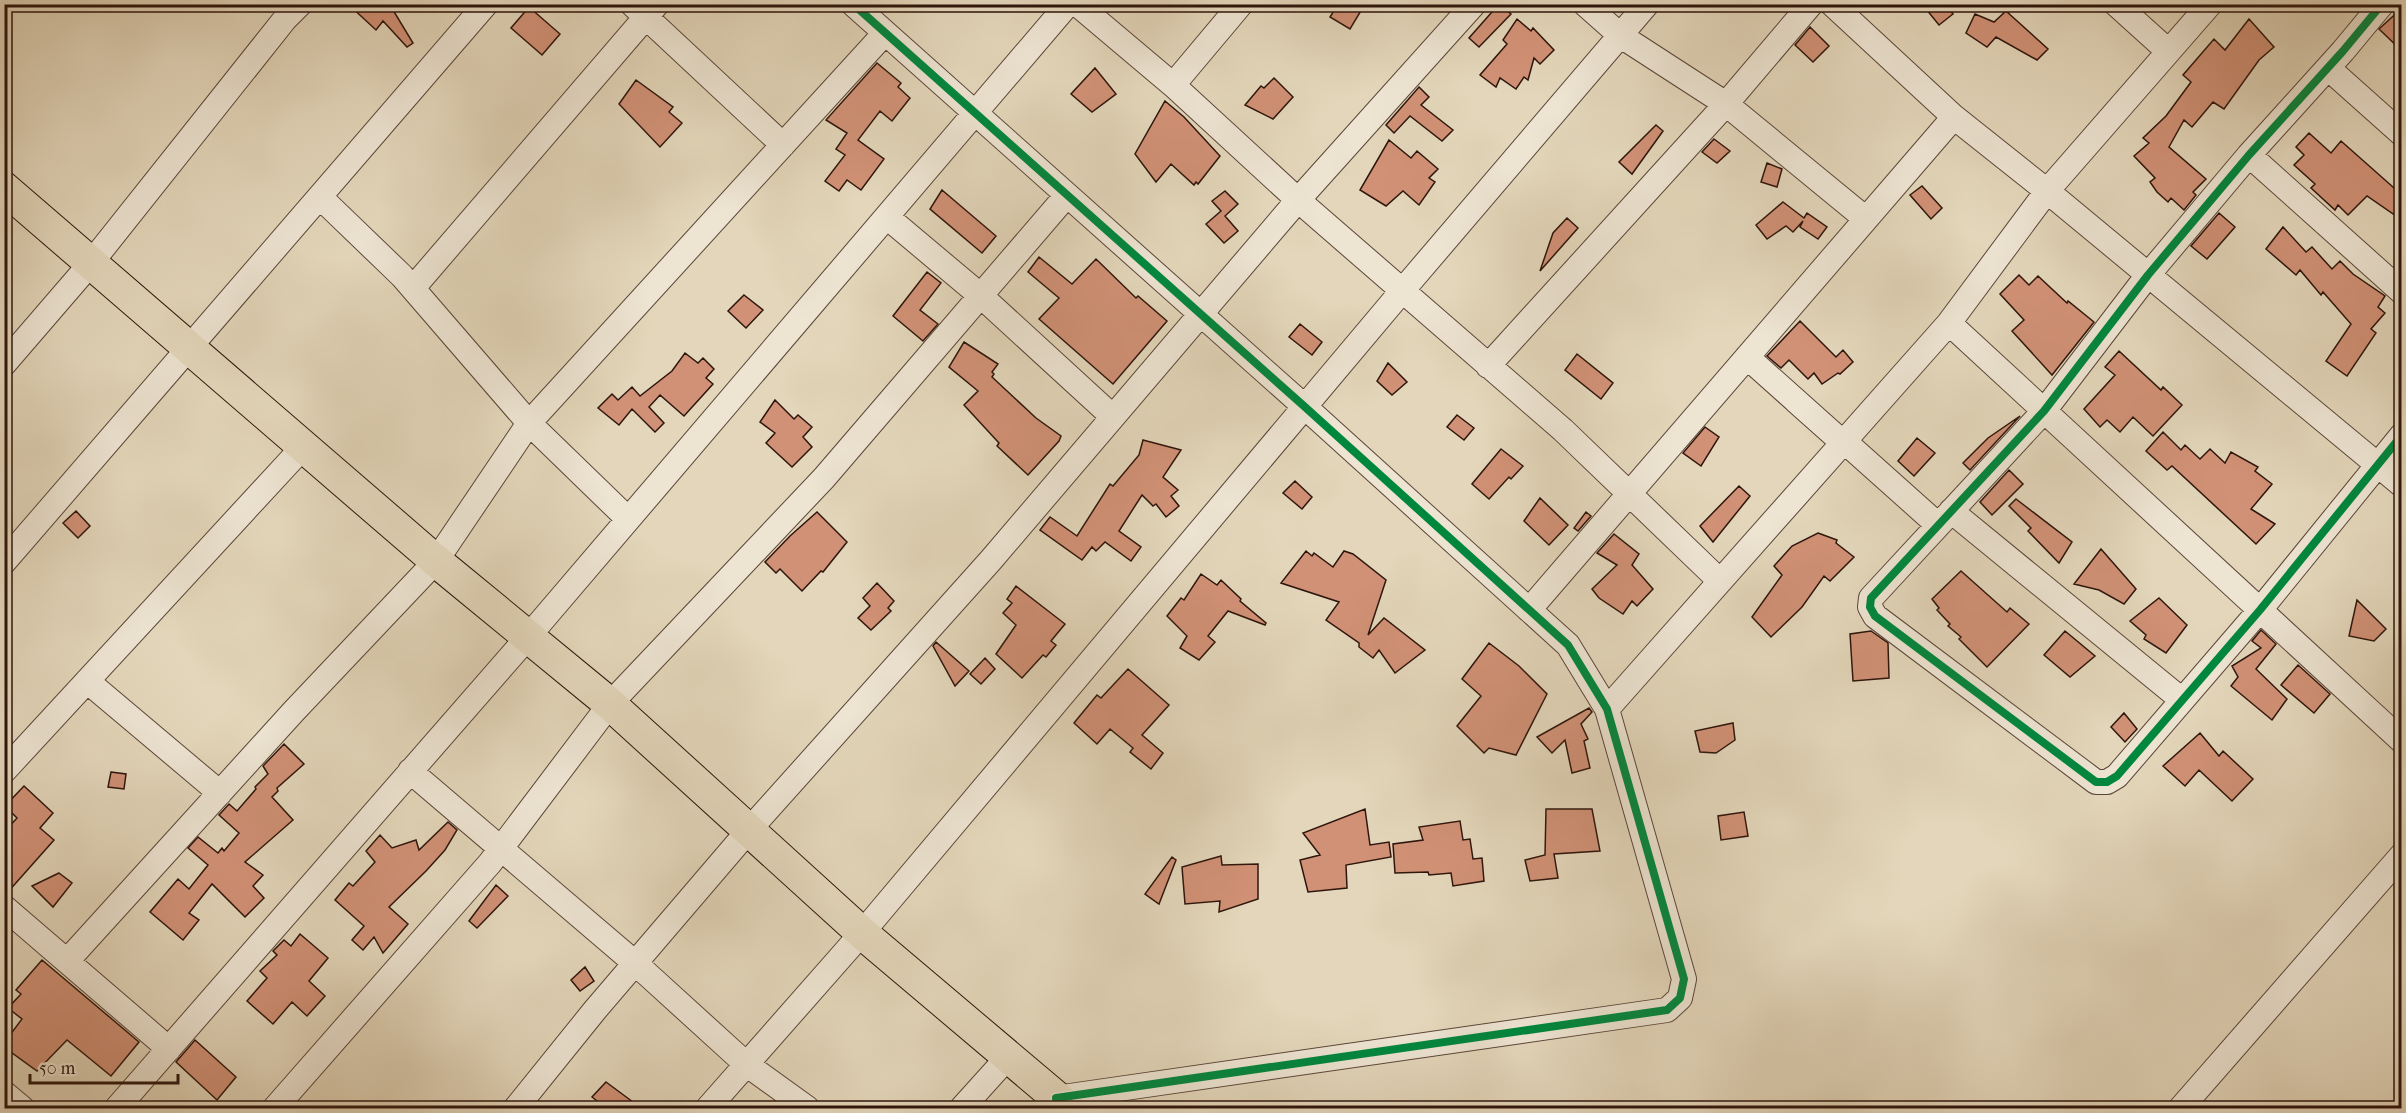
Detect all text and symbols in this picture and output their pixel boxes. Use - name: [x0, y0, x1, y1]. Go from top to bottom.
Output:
- scale bar: [30, 1047, 178, 1085]
- text: 50 m: [39, 1058, 76, 1079]

